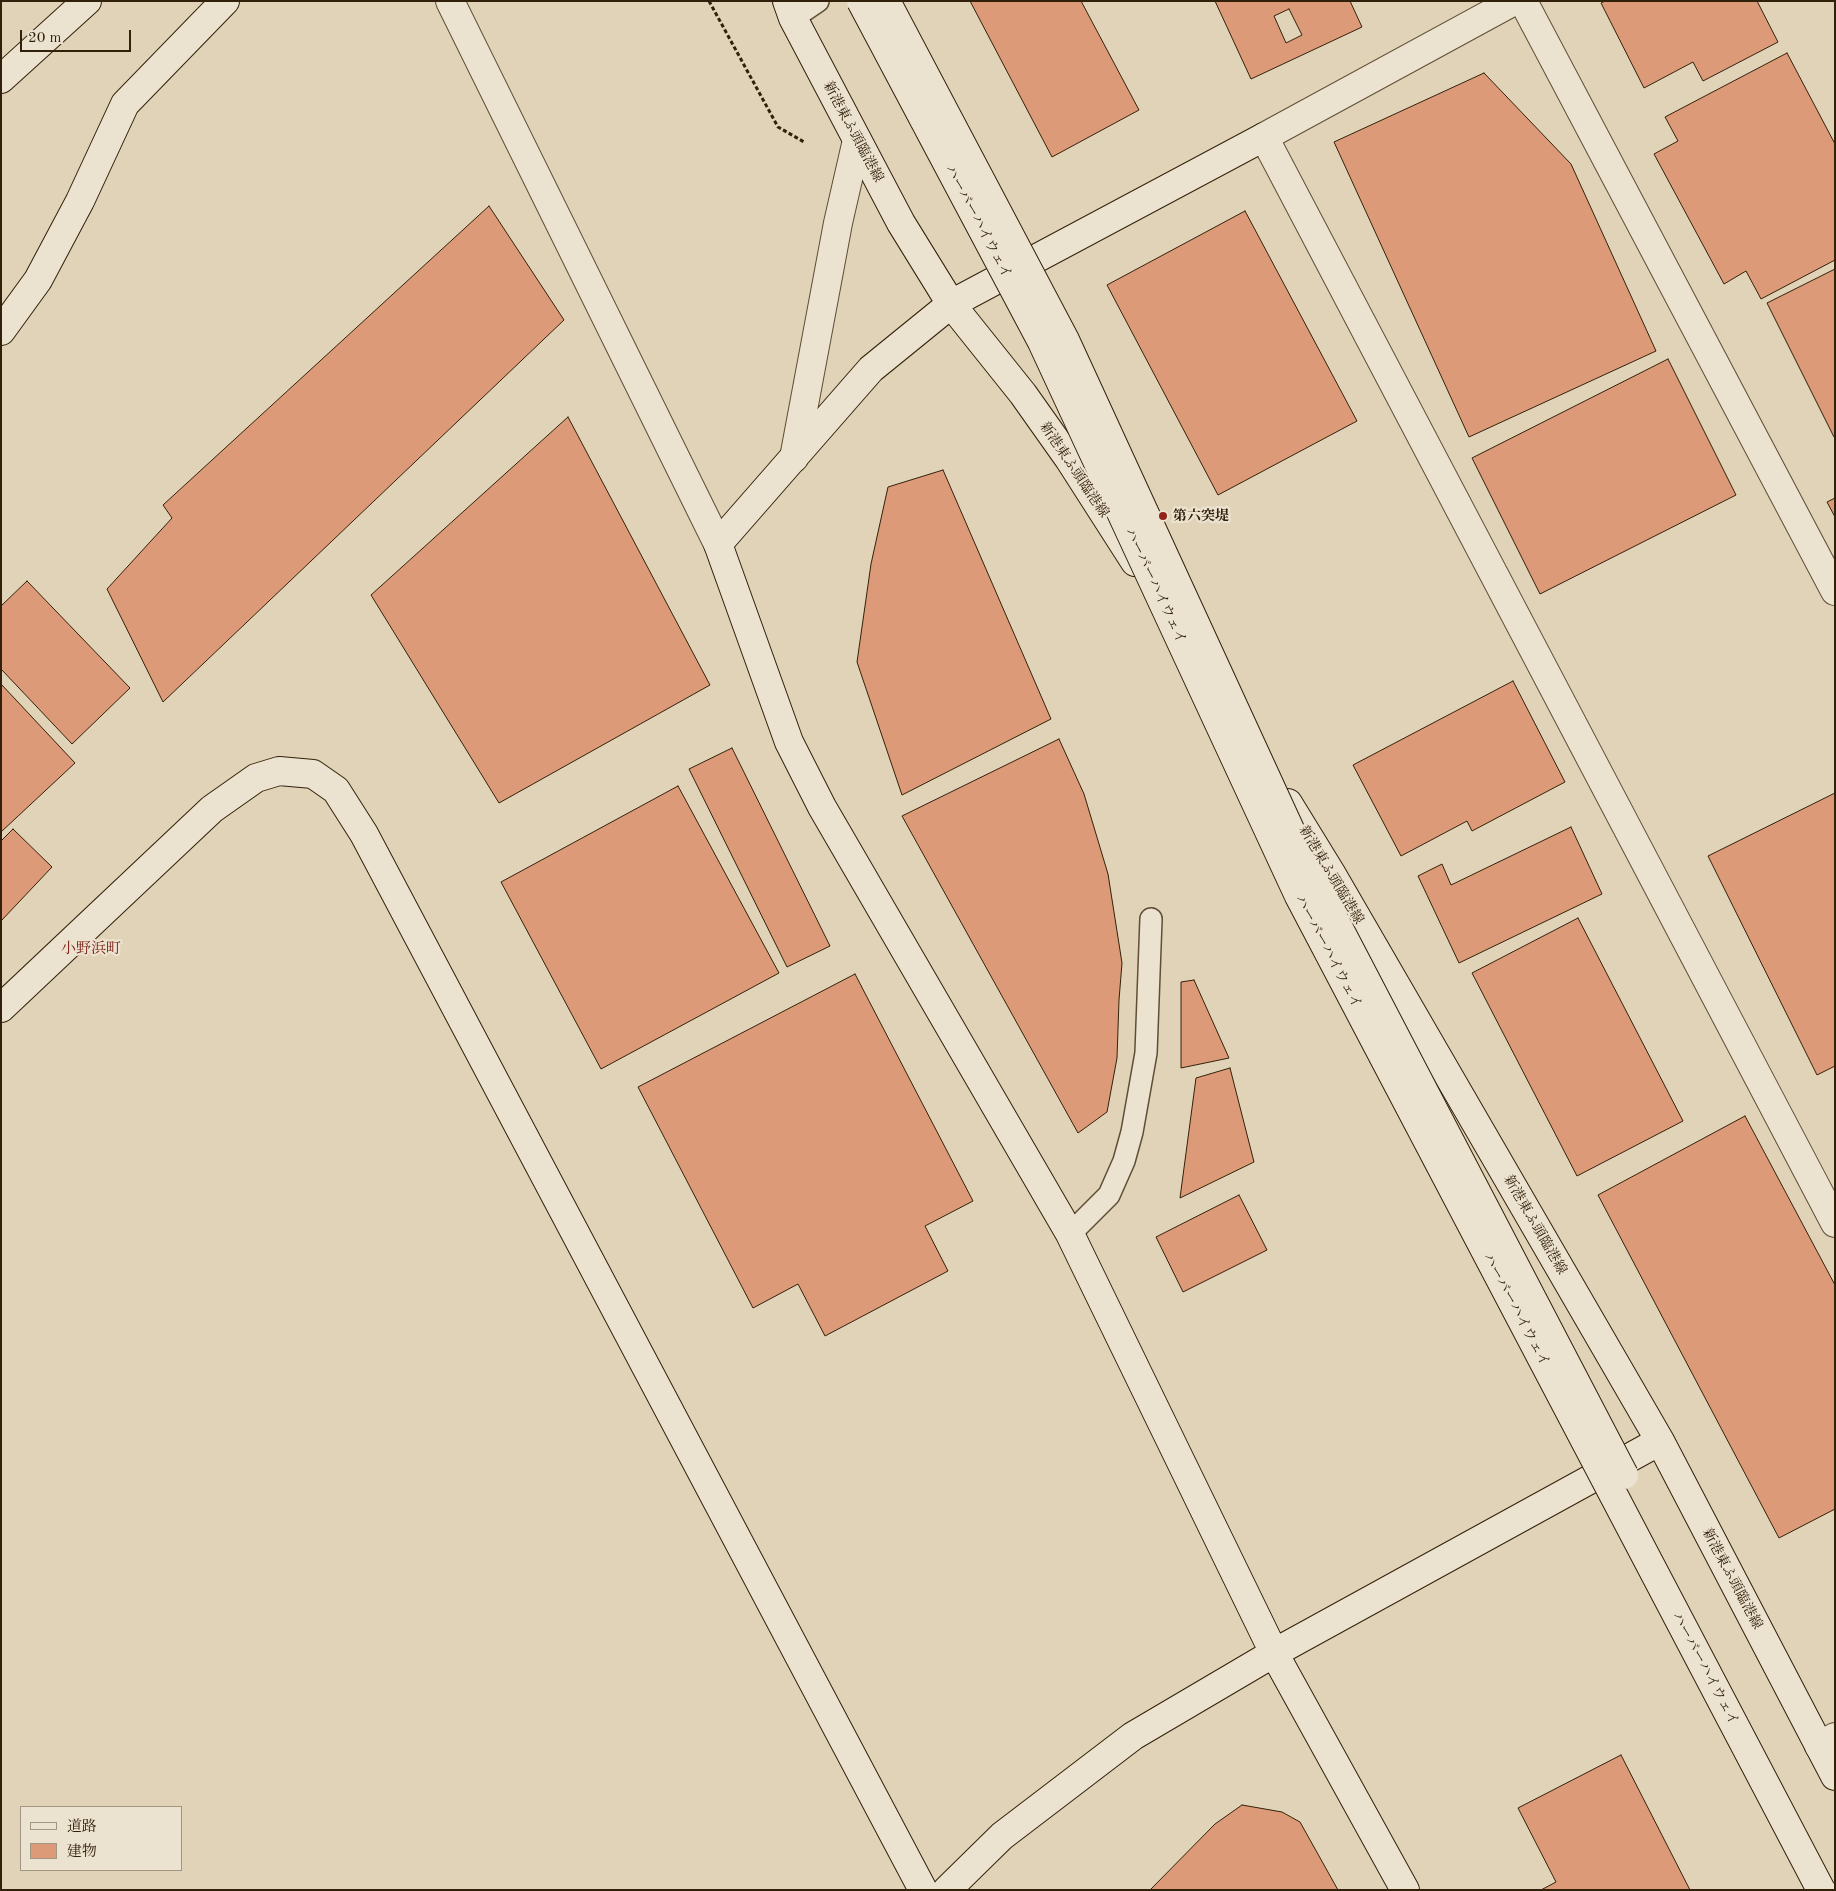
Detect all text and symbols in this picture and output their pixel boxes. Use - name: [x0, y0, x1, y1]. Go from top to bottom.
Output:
- scale bar: [22, 20, 134, 52]
- text: 20 m: [28, 31, 62, 46]
- street label: 新港東ふ頭臨港線: [819, 79, 887, 185]
- street label: ハーバーハイウェイ: [941, 162, 1015, 282]
- street label: 新港東ふ頭臨港線: [1036, 419, 1112, 521]
- place label: 第六突堤: [1173, 508, 1229, 524]
- marker: 第六突堤: [1157, 510, 1169, 522]
- street label: ハーバーハイウェイ: [1121, 525, 1189, 647]
- street label: 新港東ふ頭臨港線: [1295, 823, 1367, 927]
- street label: ハーバーハイウェイ: [1291, 892, 1365, 1012]
- district label: 小野浜町: [61, 940, 121, 958]
- street label: 新港東ふ頭臨港線: [1500, 1172, 1570, 1278]
- street label: ハーバーハイウェイ: [1479, 1250, 1553, 1370]
- street label: 新港東ふ頭臨港線: [1698, 1526, 1766, 1632]
- street label: ハーバーハイウェイ: [1668, 1609, 1742, 1729]
- legend: [20, 1806, 182, 1871]
- text: 道路: [67, 1820, 97, 1835]
- text: 建物: [67, 1845, 97, 1860]

